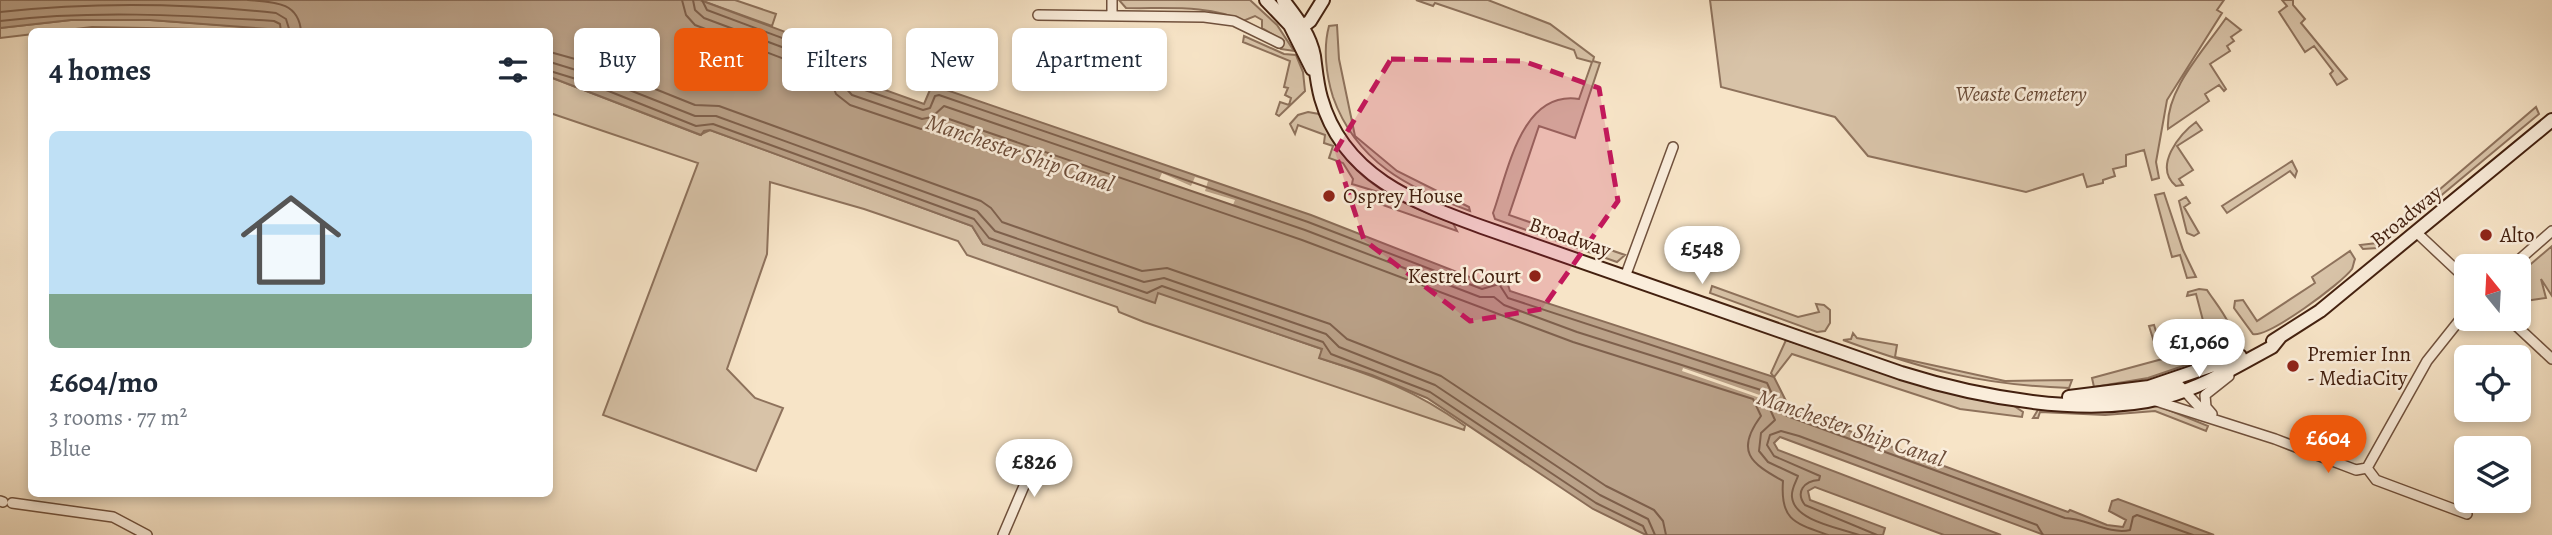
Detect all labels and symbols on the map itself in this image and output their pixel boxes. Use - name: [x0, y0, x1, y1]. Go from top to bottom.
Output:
- park label: Weaste Cemetery: [1955, 80, 2087, 108]
- water label: Manchester Ship Canal: [922, 106, 1118, 200]
- street label: Broadway: [2364, 178, 2448, 254]
- place label: Osprey House: [1343, 182, 1463, 210]
- marker: Osprey House: [1321, 188, 1337, 204]
- street label: Broadway: [1525, 210, 1615, 264]
- place label: Alto: [2499, 221, 2534, 249]
- pin: £548: [1661, 226, 1743, 286]
- marker: Alto: [2478, 227, 2494, 243]
- north arrow: [2454, 254, 2530, 331]
- place label: Kestrel Court: [1408, 262, 1521, 290]
- marker: Kestrel Court: [1527, 268, 1543, 284]
- pin: £1,060: [2142, 320, 2256, 379]
- place label: Premier Inn - MediaCity: [2307, 340, 2411, 392]
- marker: Premier Inn - MediaCity: [2285, 358, 2301, 374]
- water label: Manchester Ship Canal: [1753, 381, 1949, 475]
- pin: £604: [2287, 416, 2369, 475]
- pin: £826: [993, 440, 1075, 499]

